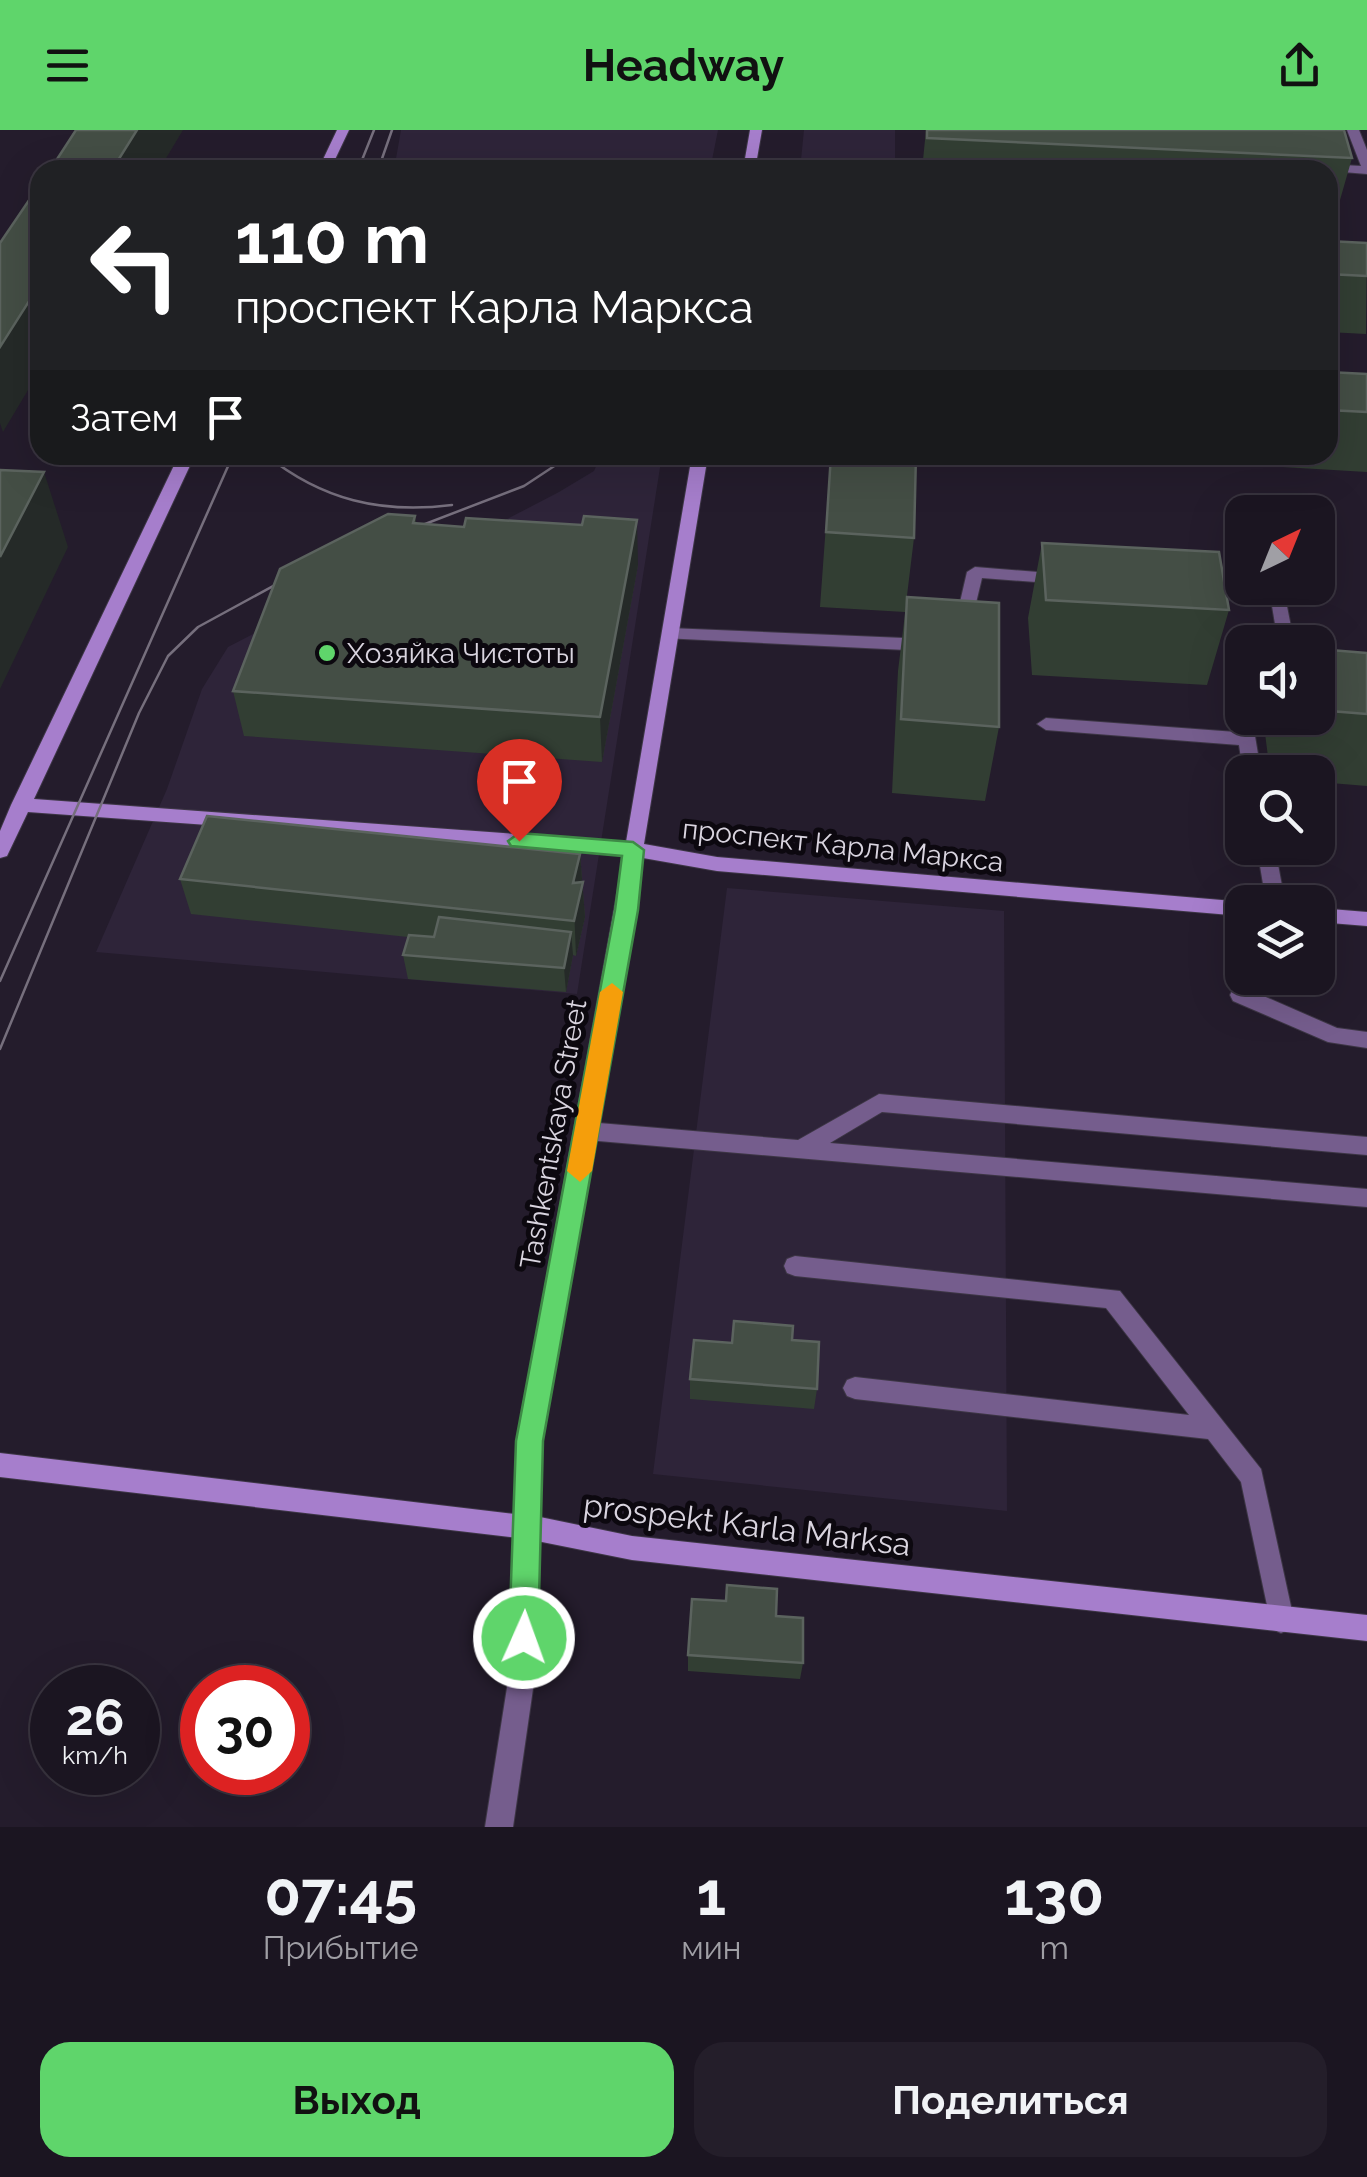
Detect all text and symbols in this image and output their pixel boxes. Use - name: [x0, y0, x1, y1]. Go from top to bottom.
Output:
- icon: menu: [40, 38, 95, 93]
- icon: share: [1272, 38, 1327, 93]
- text: Headway: [583, 39, 784, 92]
- text: 110 m: [235, 197, 429, 279]
- icon: left: [70, 200, 200, 330]
- text: проспект Карла Маркса: [235, 281, 754, 334]
- icon: arrive: [198, 390, 253, 445]
- text: Затем: [70, 395, 178, 440]
- north arrow: [1225, 495, 1335, 605]
- map controls: [1225, 495, 1335, 995]
- button: sound: [1225, 625, 1335, 735]
- place label: Хозяйка Чистоты: [347, 637, 575, 670]
- marker: Хозяйка Чистоты: [316, 642, 338, 664]
- pin: [477, 739, 562, 842]
- icon: arrive: [492, 754, 547, 809]
- button: search: [1225, 755, 1335, 865]
- street label: проспект Карла Маркса: [681, 812, 1005, 879]
- button: layers: [1225, 885, 1335, 995]
- street label: Tashkentskaya Street: [514, 996, 594, 1272]
- street label: prospekt Karla Marksa: [581, 1486, 913, 1563]
- position arrow: [472, 1586, 576, 1690]
- speed limit sign: 30: [180, 1665, 310, 1795]
- text: 26: [66, 1688, 124, 1747]
- text: km/h: [62, 1740, 128, 1770]
- text: 07:45: [264, 1859, 417, 1929]
- text: 1: [697, 1859, 726, 1929]
- text: 130: [1004, 1859, 1104, 1929]
- text: Прибытие: [263, 1929, 419, 1966]
- text: мин: [681, 1929, 741, 1966]
- text: m: [1039, 1929, 1069, 1966]
- button: Выход: [40, 2042, 674, 2157]
- button: Поделиться: [694, 2042, 1327, 2157]

